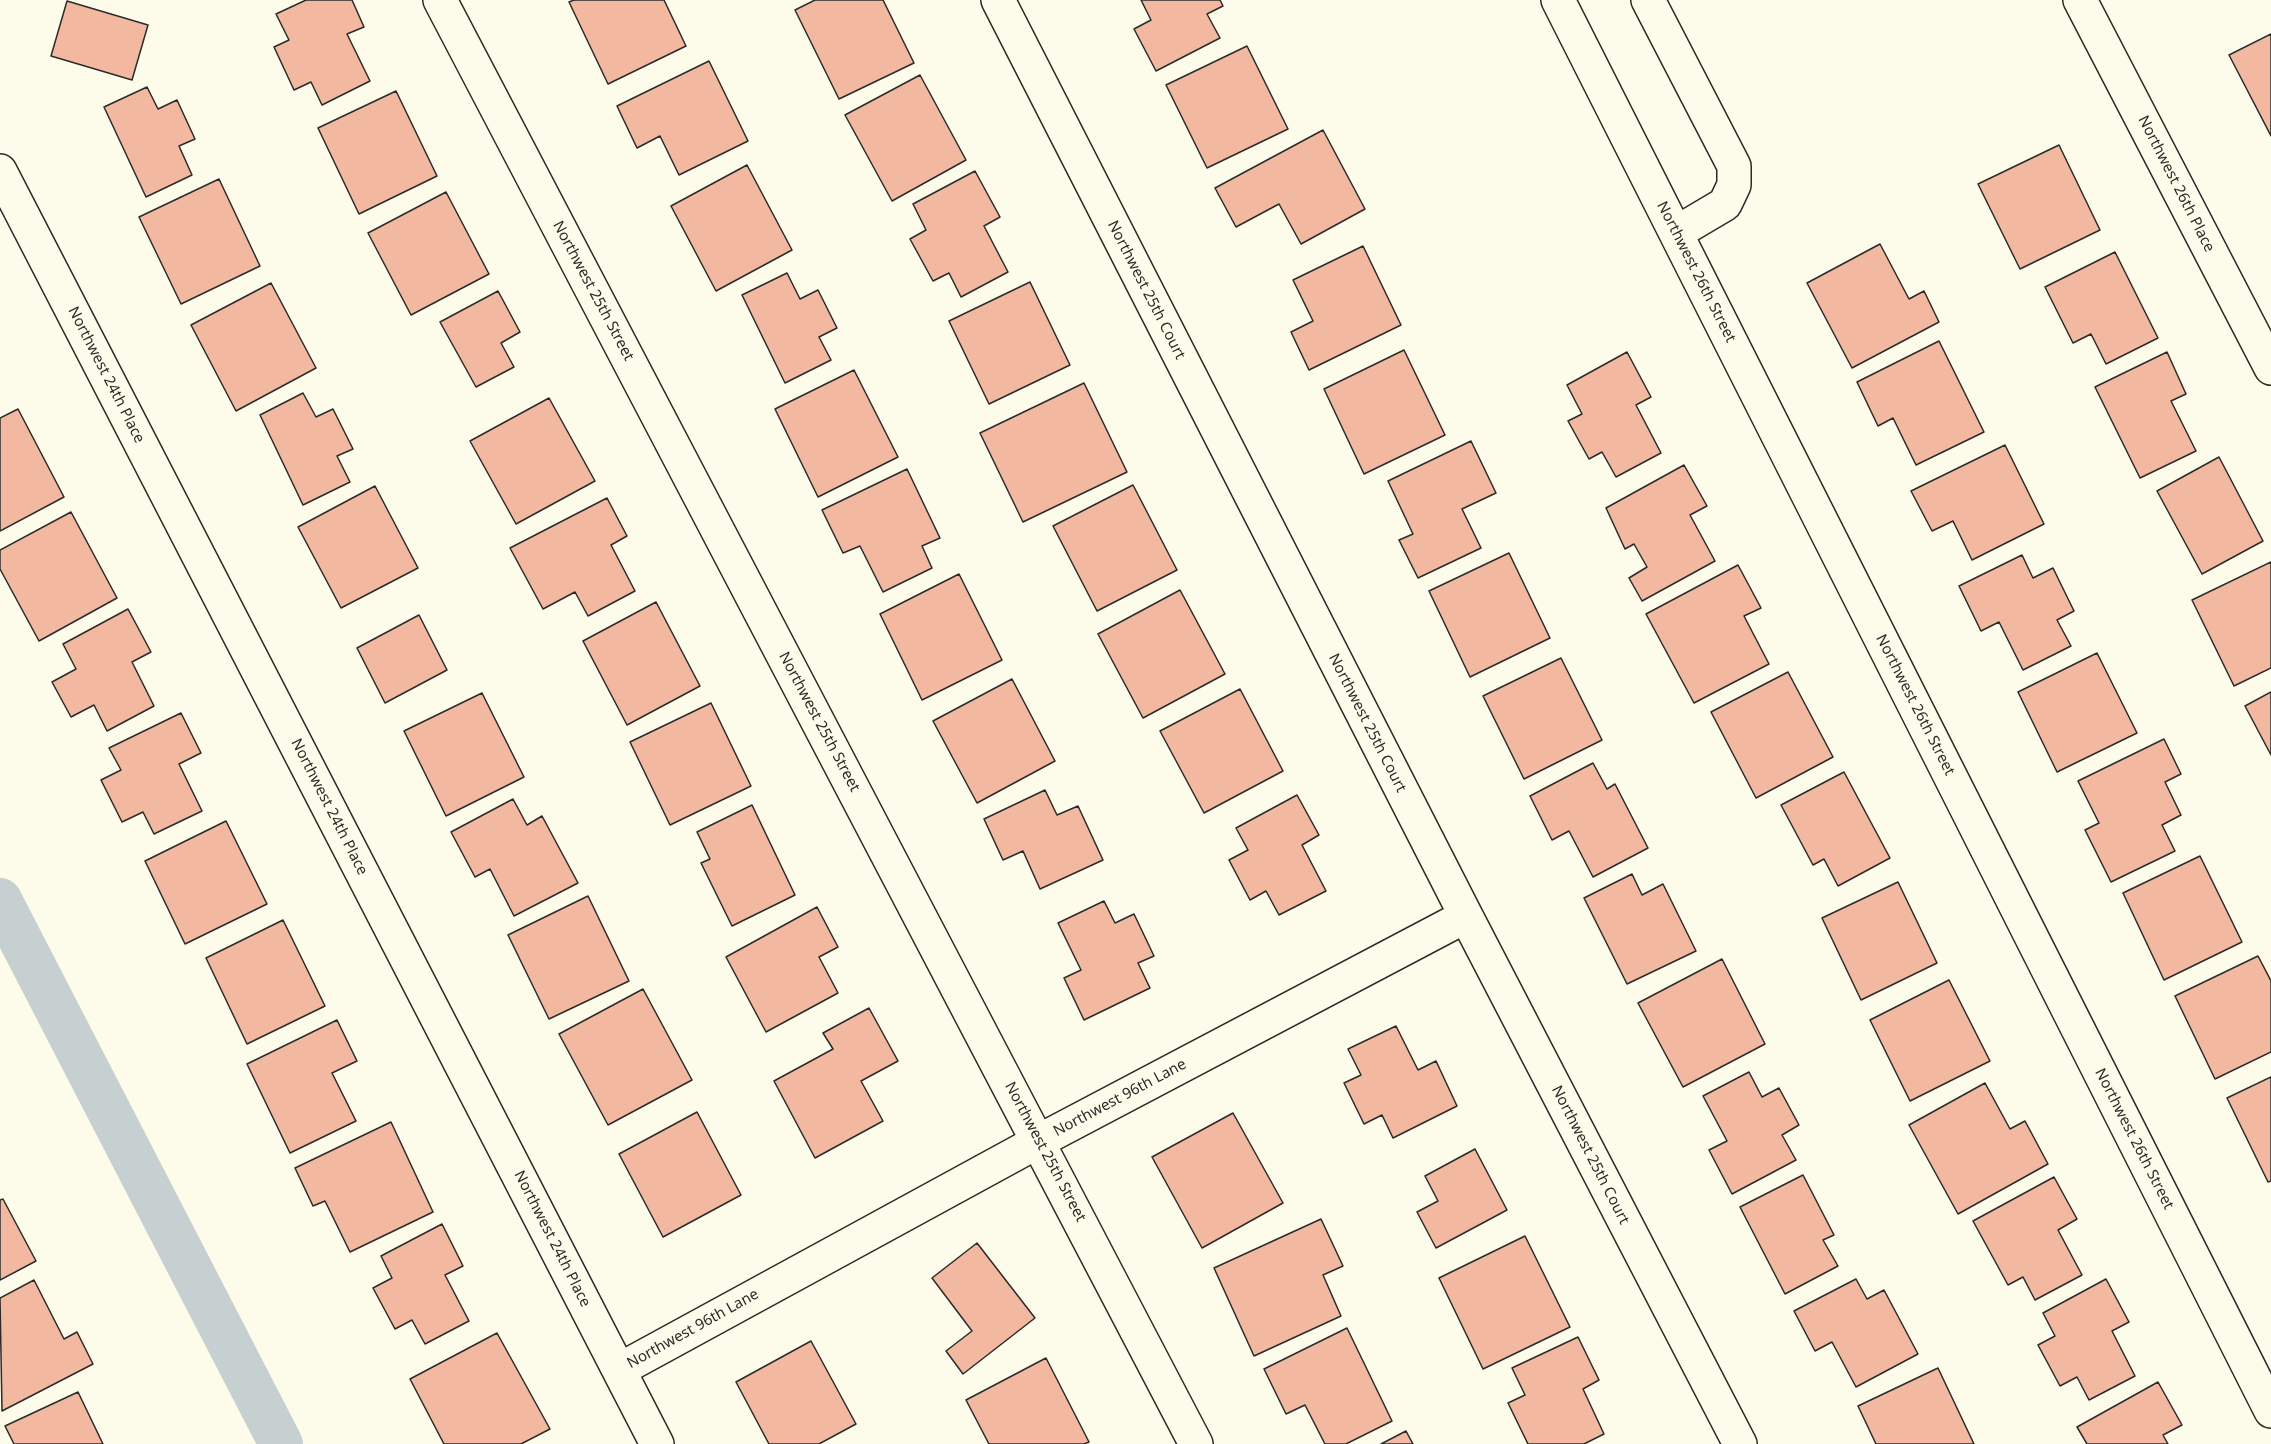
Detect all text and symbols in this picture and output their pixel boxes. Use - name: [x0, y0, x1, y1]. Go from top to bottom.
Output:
- street label: Northwest 26th Place: [2134, 113, 2218, 255]
- street label: Northwest 26th Street: [1653, 199, 1739, 345]
- street label: Northwest 25th Street: [548, 218, 638, 364]
- street label: Northwest 25th Court: [1103, 218, 1189, 362]
- street label: Northwest 24th Place: [64, 304, 148, 446]
- street label: Northwest 26th Street: [1872, 632, 1958, 778]
- street label: Northwest 25th Street: [774, 649, 864, 795]
- street label: Northwest 25th Court: [1324, 651, 1410, 795]
- street label: Northwest 24th Place: [287, 736, 371, 878]
- street label: Northwest 96th Lane: [1051, 1055, 1189, 1141]
- street label: Northwest 26th Street: [2091, 1066, 2177, 1212]
- street label: Northwest 25th Street: [1000, 1079, 1090, 1225]
- street label: Northwest 25th Court: [1547, 1083, 1633, 1227]
- street label: Northwest 24th Place: [510, 1168, 594, 1310]
- street label: Northwest 96th Lane: [624, 1285, 762, 1373]

